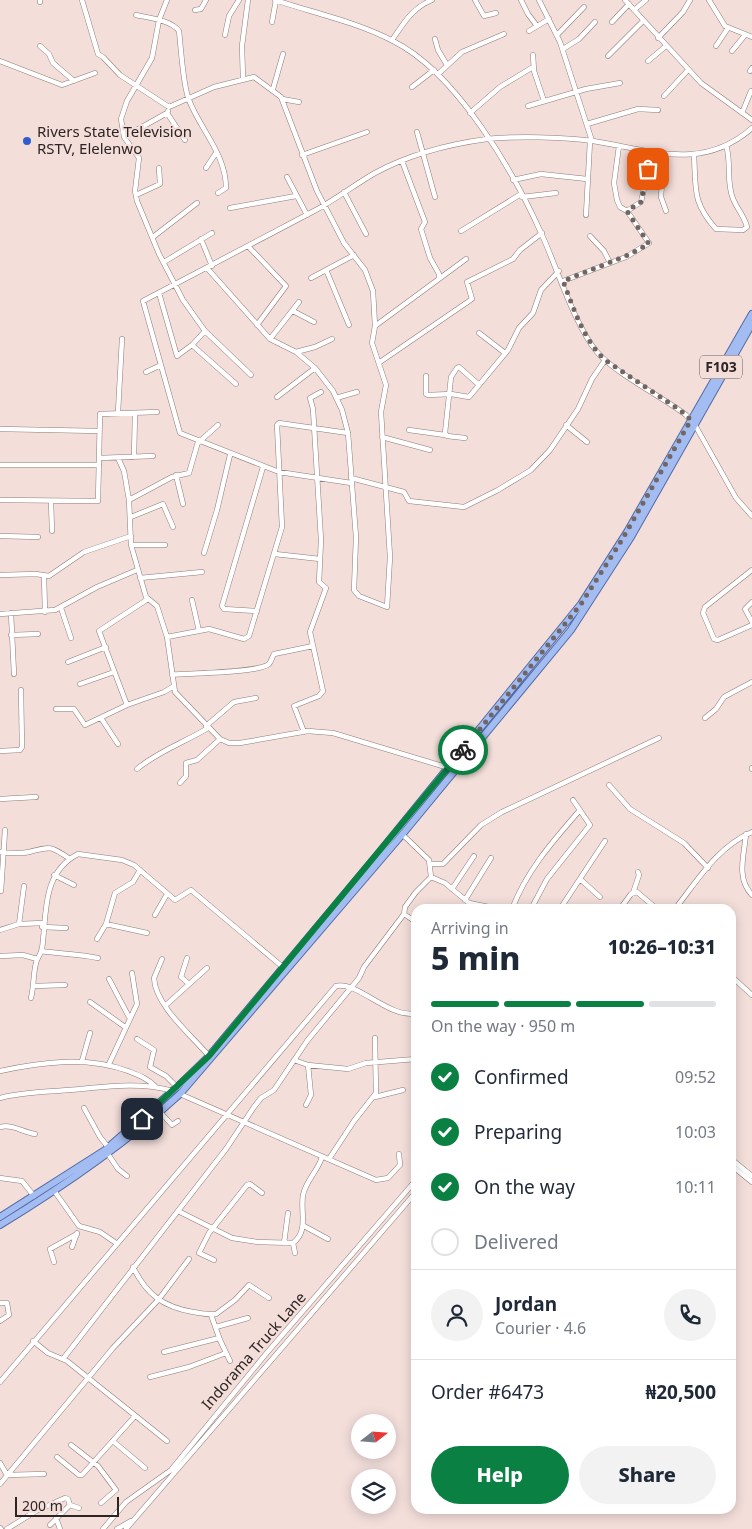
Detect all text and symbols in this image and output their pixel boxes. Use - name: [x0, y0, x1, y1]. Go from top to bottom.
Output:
- place label: Rivers State Television RSTV, Elelenwo: [37, 121, 192, 158]
- marker: Rivers State Television RSTV, Elelenwo: [21, 135, 33, 147]
- pin: [627, 148, 669, 190]
- icon: bag: [634, 155, 662, 183]
- road number: F103: [700, 356, 742, 378]
- courier: [438, 725, 488, 775]
- icon: bike: [449, 736, 477, 764]
- text: Arriving in: [431, 917, 509, 939]
- text: 10:26–10:31: [608, 934, 716, 960]
- text: 5 min: [431, 936, 520, 979]
- text: On the way · 950 m: [431, 1015, 575, 1037]
- icon: check: [431, 1063, 459, 1091]
- text: Confirmed: [474, 1064, 569, 1090]
- text: 09:52: [675, 1066, 716, 1088]
- pin: [121, 1098, 163, 1140]
- icon: home: [128, 1105, 156, 1133]
- icon: check: [431, 1118, 459, 1146]
- text: Preparing: [474, 1119, 562, 1145]
- text: 10:03: [675, 1121, 716, 1143]
- icon: check: [431, 1173, 459, 1201]
- text: On the way: [474, 1174, 575, 1200]
- text: 10:11: [675, 1176, 716, 1198]
- text: Delivered: [474, 1229, 559, 1255]
- street label: Indorama Truck Lane: [197, 1287, 310, 1413]
- button: person: [431, 1289, 483, 1341]
- button: phone: [664, 1289, 716, 1341]
- text: Jordan: [495, 1291, 557, 1317]
- text: Courier · 4.6: [495, 1317, 586, 1339]
- text: Order #6473: [431, 1379, 544, 1405]
- text: ₦20,500: [645, 1379, 716, 1405]
- north arrow: [351, 1414, 396, 1459]
- map controls: [351, 1414, 396, 1514]
- button: Help: [431, 1446, 569, 1504]
- button: Share: [579, 1446, 716, 1504]
- button: layers: [351, 1469, 396, 1514]
- scale bar: [15, 1494, 119, 1517]
- text: 200 m: [22, 1496, 63, 1515]

